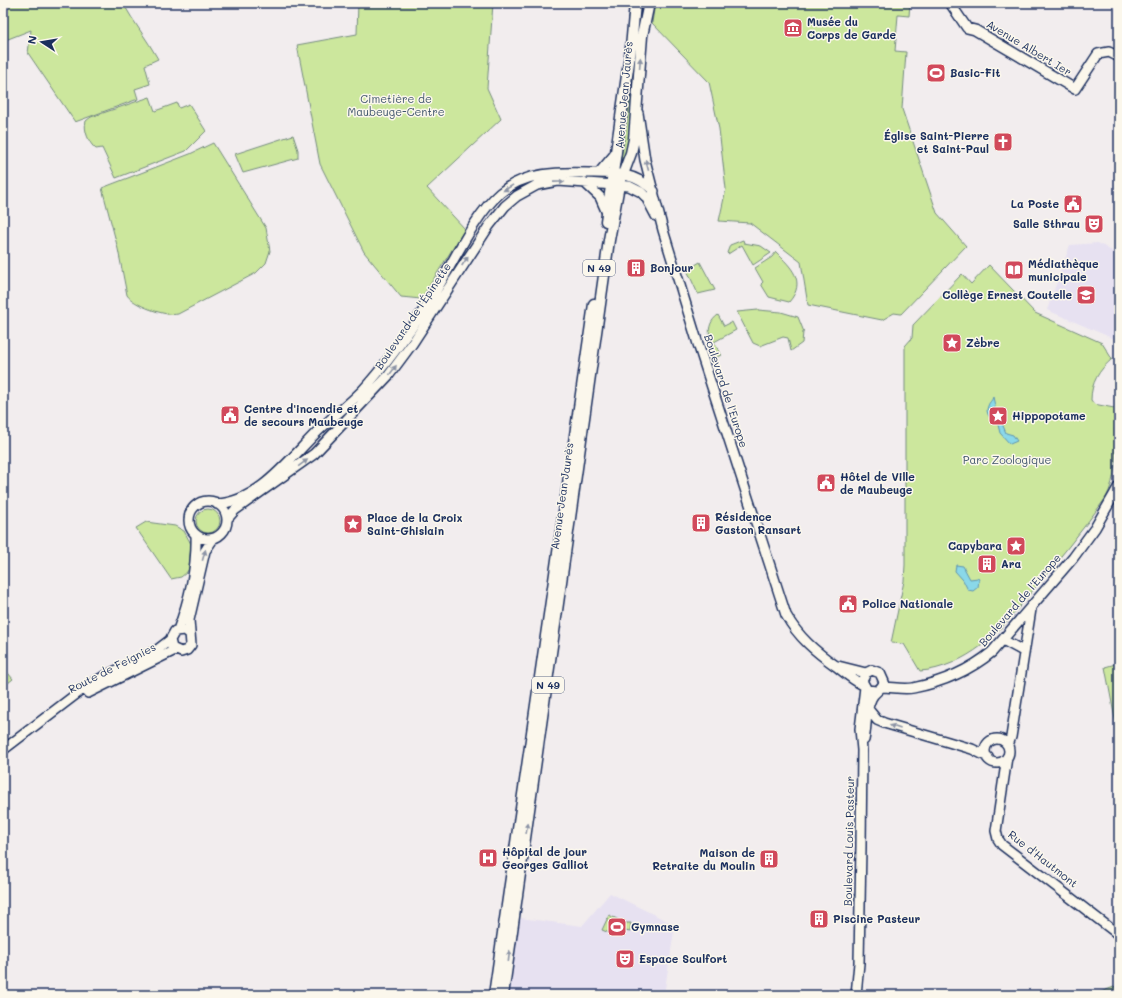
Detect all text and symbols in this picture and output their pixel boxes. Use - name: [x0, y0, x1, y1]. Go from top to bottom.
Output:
- place label: Musée du Corps de Garde: [807, 14, 896, 42]
- street label: Avenue Albert Ier: [984, 16, 1075, 79]
- museum icon: Musée du Corps de Garde: [782, 17, 804, 39]
- north arrow: [22, 22, 62, 62]
- text: N: [24, 34, 40, 45]
- street label: Avenue Jean Jaurès: [611, 41, 636, 149]
- one-way arrow: [636, 57, 643, 69]
- sports icon: Basic-Fit: [925, 62, 947, 84]
- place label: Basic-Fit: [950, 65, 1000, 80]
- park label: Cimetière de Maubeuge-Centre: [347, 91, 445, 119]
- place label: Église Saint-Pierre et Saint-Paul: [884, 128, 989, 156]
- church icon: Église Saint-Pierre et Saint-Paul: [992, 131, 1014, 153]
- one-way arrow: [643, 159, 649, 171]
- one-way arrow: [553, 178, 565, 185]
- one-way arrow: [502, 185, 514, 192]
- public building icon: La Poste: [1062, 193, 1084, 215]
- place label: La Poste: [1011, 196, 1059, 211]
- theatre icon: Salle Sthrau: [1083, 213, 1105, 235]
- place label: Salle Sthrau: [1013, 216, 1080, 231]
- one-way arrow: [461, 256, 469, 267]
- place label: Médiathèque municipale: [1028, 256, 1099, 284]
- building icon: Bonjour: [625, 257, 647, 279]
- street label: Boulevard de l'Épinette: [371, 259, 454, 372]
- library icon: Médiathèque municipale: [1003, 259, 1025, 281]
- road number: N 49: [583, 260, 615, 276]
- place label: Bonjour: [650, 260, 694, 275]
- school or university icon: Collège Ernest Coutelle: [1075, 284, 1097, 306]
- place label: Collège Ernest Coutelle: [942, 287, 1072, 302]
- street label: Boulevard de l'Europe: [701, 332, 752, 449]
- place icon: Zèbre: [941, 332, 963, 354]
- place label: Zèbre: [966, 335, 1000, 350]
- one-way arrow: [389, 365, 397, 375]
- place label: Centre d'incendie et de secours Maubeuge: [244, 401, 364, 429]
- public building icon: Centre d'incendie et de secours Maubeuge: [219, 404, 241, 426]
- place icon: Hippopotame: [987, 405, 1009, 427]
- place label: Hippopotame: [1012, 408, 1086, 423]
- street label: Avenue Jean Jaurès: [547, 442, 576, 550]
- park label: Parc Zoologique: [963, 452, 1051, 467]
- one-way arrow: [297, 459, 308, 467]
- place label: Hôtel de Ville de Maubeuge: [840, 469, 915, 497]
- public building icon: Hôtel de Ville de Maubeuge: [815, 472, 837, 494]
- place label: Résidence Gaston Ransart: [715, 509, 801, 537]
- place label: Place de la Croix Saint-Ghislain: [367, 510, 463, 538]
- building icon: Résidence Gaston Ransart: [690, 512, 712, 534]
- place icon: Place de la Croix Saint-Ghislain: [342, 513, 364, 535]
- place icon: Capybara: [1005, 535, 1027, 557]
- place label: Capybara: [948, 538, 1002, 553]
- one-way arrow: [201, 549, 207, 561]
- street label: Boulevard de l'Europe: [975, 550, 1064, 649]
- building icon: Ara: [976, 553, 998, 575]
- place label: Ara: [1001, 556, 1021, 571]
- public building icon: Police Nationale: [837, 593, 859, 615]
- place label: Police Nationale: [862, 596, 953, 611]
- street label: Route de Feignies: [65, 639, 158, 696]
- road number: N 49: [532, 677, 564, 693]
- one-way arrow: [889, 724, 901, 730]
- street label: Boulevard Louis Pasteur: [840, 776, 857, 906]
- one-way arrow: [524, 822, 530, 834]
- street label: Rue d'Hautmont: [1005, 827, 1081, 891]
- place label: Hôpital de jour Georges Galliot: [502, 844, 589, 872]
- place label: Maison de Retraite du Moulin: [652, 845, 755, 873]
- hospital icon: Hôpital de jour Georges Galliot: [477, 847, 499, 869]
- building icon: Maison de Retraite du Moulin: [758, 848, 780, 870]
- building icon: Piscine Pasteur: [808, 908, 830, 930]
- place label: Piscine Pasteur: [833, 911, 920, 926]
- sports icon: Gymnase: [606, 916, 628, 938]
- place label: Gymnase: [631, 919, 680, 934]
- theatre icon: Espace Sculfort: [614, 948, 636, 970]
- one-way arrow: [505, 950, 512, 962]
- place label: Espace Sculfort: [639, 951, 727, 966]

